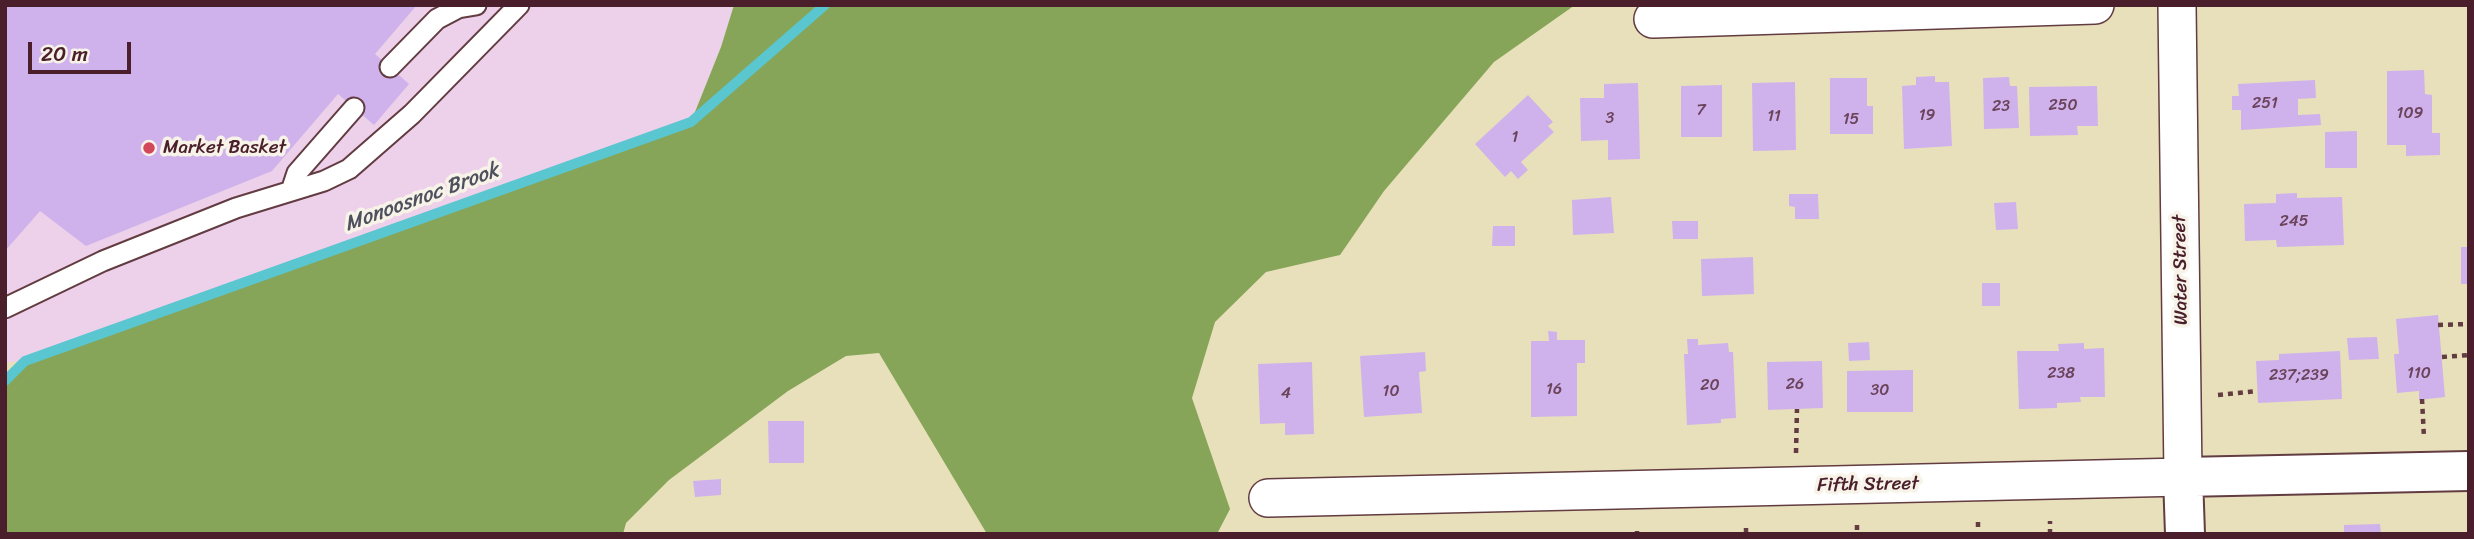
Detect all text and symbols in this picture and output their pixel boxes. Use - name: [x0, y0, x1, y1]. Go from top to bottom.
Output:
- scale bar: [32, 28, 135, 72]
- text: 20 m: [41, 35, 88, 73]
- house number: 251: [2252, 94, 2278, 114]
- house number: 250: [2048, 96, 2078, 116]
- house number: 23: [1992, 97, 2010, 117]
- house number: 7: [1696, 101, 1706, 121]
- house number: 109: [2397, 104, 2423, 124]
- house number: 19: [1919, 106, 1935, 126]
- house number: 11: [1767, 107, 1781, 127]
- house number: 3: [1606, 109, 1614, 129]
- house number: 15: [1843, 110, 1859, 130]
- house number: 1: [1512, 128, 1518, 148]
- place label: Market Basket: [163, 137, 286, 159]
- marker: Market Basket: [141, 140, 157, 156]
- water label: Monoosnoc Brook: [341, 158, 503, 238]
- house number: 245: [2279, 212, 2309, 232]
- street label: Water Street: [2169, 215, 2193, 325]
- house number: 238: [2047, 364, 2075, 384]
- house number: 110: [2407, 364, 2431, 384]
- house number: 237;239: [2269, 366, 2329, 386]
- house number: 26: [1786, 375, 1804, 395]
- house number: 20: [1700, 376, 1720, 396]
- house number: 16: [1546, 380, 1562, 400]
- house number: 30: [1871, 381, 1889, 401]
- house number: 10: [1383, 382, 1399, 402]
- house number: 4: [1281, 384, 1291, 404]
- street label: Fifth Street: [1817, 473, 1919, 497]

